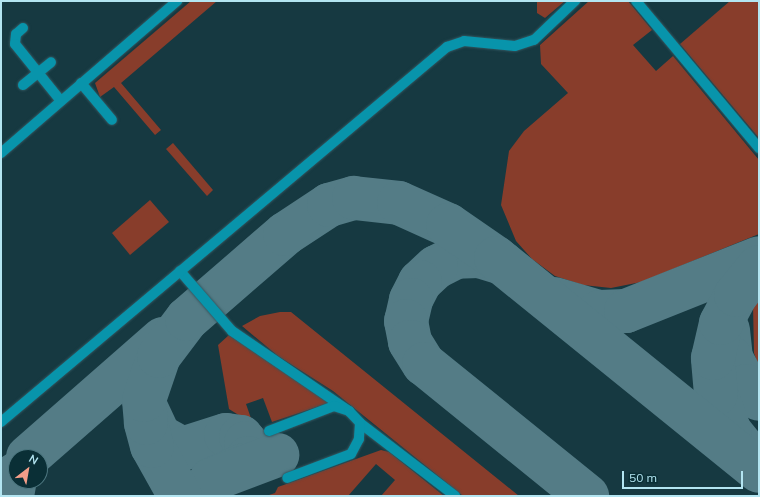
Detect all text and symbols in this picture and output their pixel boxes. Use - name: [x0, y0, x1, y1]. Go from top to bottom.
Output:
- north arrow: [8, 449, 48, 489]
- text: N: [26, 451, 41, 468]
- scale bar: [624, 463, 745, 489]
- text: 50 m: [629, 470, 657, 485]

